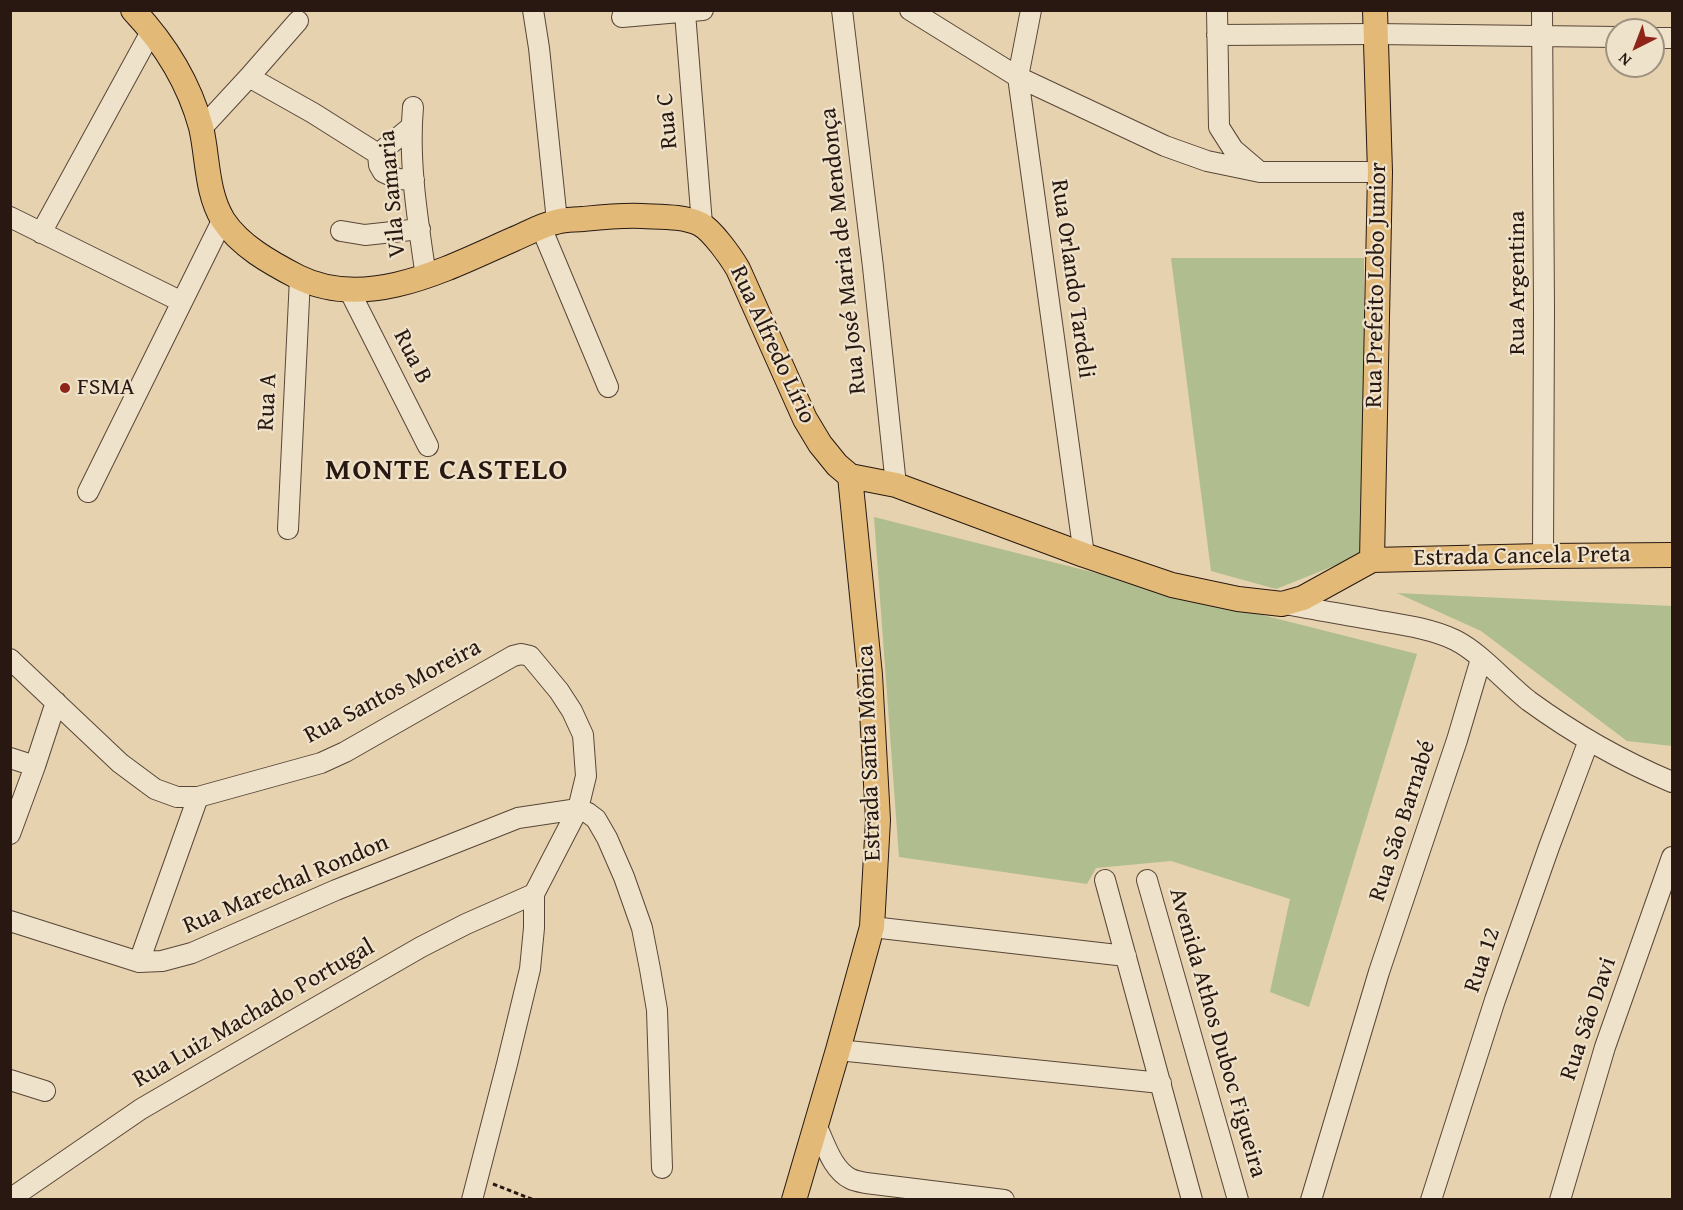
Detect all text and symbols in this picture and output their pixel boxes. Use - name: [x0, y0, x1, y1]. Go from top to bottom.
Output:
- north arrow: [1605, 18, 1665, 78]
- text: N: [1612, 47, 1636, 72]
- street label: Rua C: [651, 92, 685, 150]
- street label: Rua José Maria de Mendonça: [815, 106, 873, 396]
- street label: Vila Samaria: [373, 129, 413, 259]
- street label: Rua Prefeito Lobo Junior: [1360, 162, 1394, 408]
- street label: Rua Orlando Tardeli: [1044, 178, 1100, 380]
- street label: Rua Argentina: [1504, 211, 1532, 355]
- street label: Rua Alfredo Lírio: [723, 261, 821, 429]
- street label: Rua B: [386, 325, 438, 389]
- street label: Rua A: [252, 372, 284, 432]
- place label: FSMA: [77, 374, 135, 402]
- marker: FSMA: [58, 381, 72, 395]
- district label: MONTE CASTELO: [325, 453, 569, 489]
- street label: Estrada Cancela Preta: [1413, 541, 1631, 573]
- street label: Rua Santos Moreira: [300, 633, 486, 751]
- street label: Estrada Santa Mônica: [852, 644, 888, 862]
- street label: Rua São Barnabé: [1363, 737, 1443, 905]
- street label: Rua Marechal Rondon: [179, 829, 393, 941]
- street label: Avenida Athos Duboc Figueira: [1162, 885, 1272, 1181]
- street label: Rua 12: [1459, 924, 1507, 996]
- street label: Rua Luiz Machado Portugal: [128, 933, 380, 1095]
- street label: Rua São Davi: [1555, 954, 1623, 1084]

